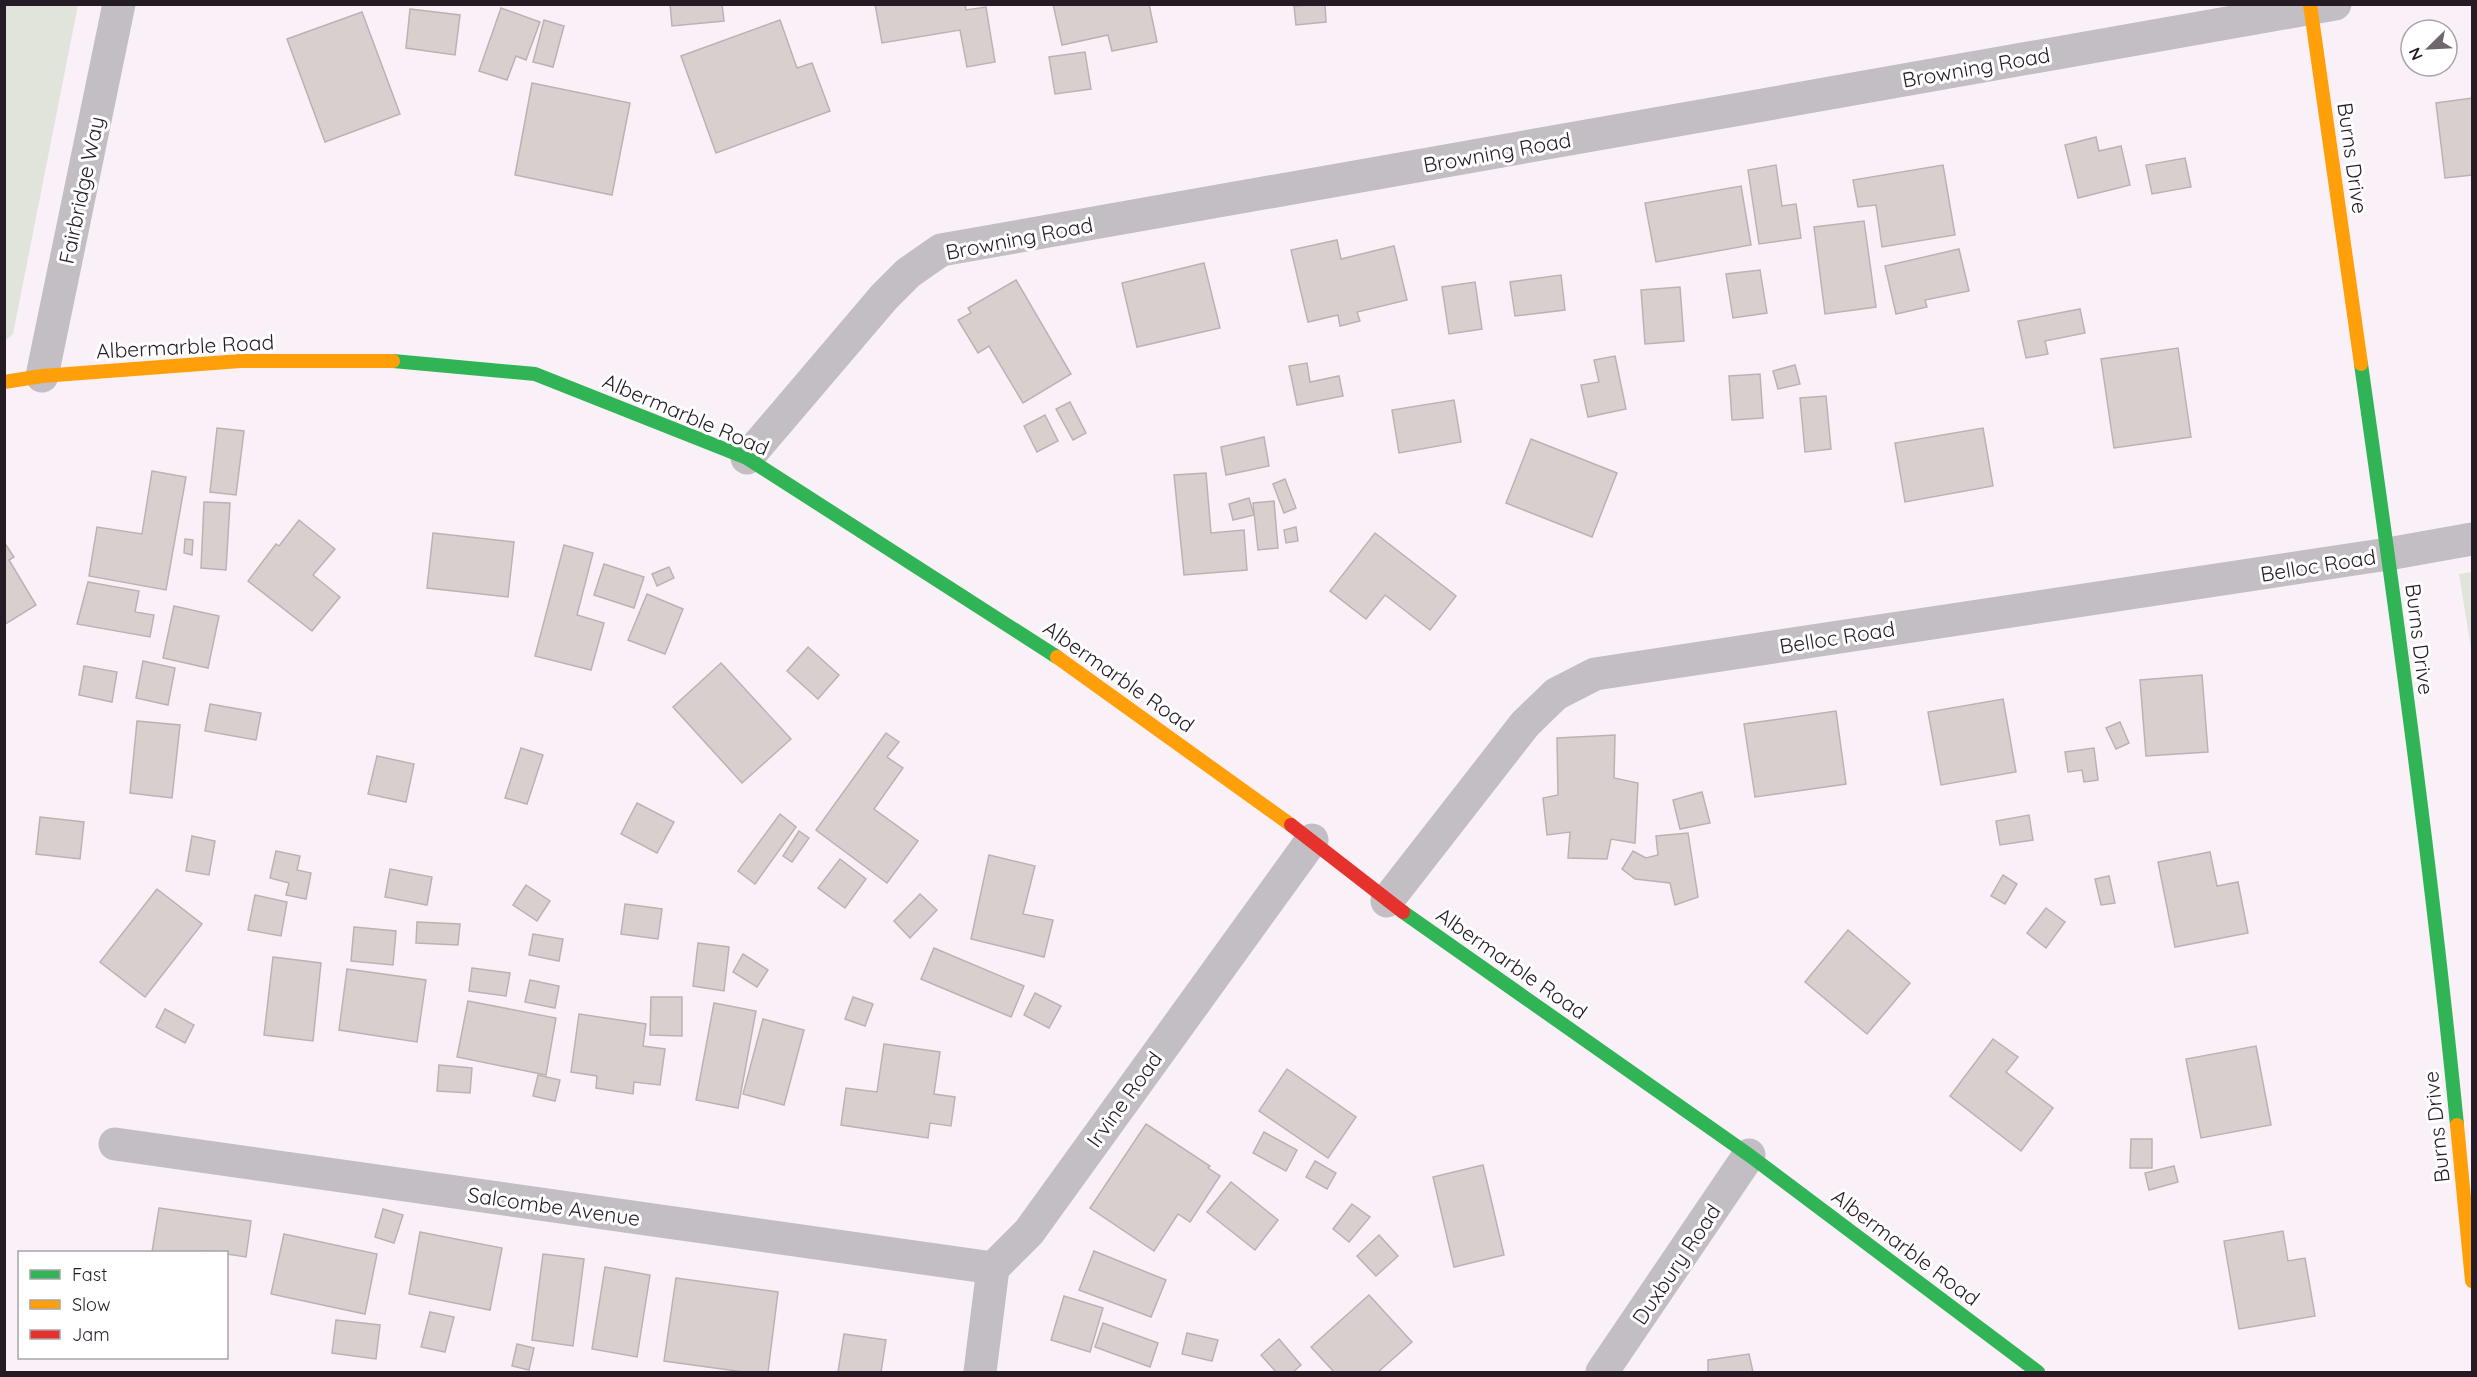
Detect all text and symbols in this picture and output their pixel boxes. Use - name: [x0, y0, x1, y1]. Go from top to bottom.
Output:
- north arrow: [2399, 18, 2459, 78]
- street label: Browning Road: [1900, 41, 2052, 93]
- text: N: [2404, 45, 2427, 64]
- street label: Burns Drive: [2332, 101, 2374, 215]
- street label: Fairbridge Way: [53, 114, 109, 266]
- street label: Browning Road: [1421, 126, 1573, 178]
- street label: Browning Road: [943, 211, 1095, 265]
- street label: Albermarble Road: [95, 328, 275, 364]
- street label: Albermarble Road: [599, 367, 773, 461]
- street label: Belloc Road: [2258, 543, 2378, 587]
- street label: Burns Drive: [2400, 582, 2440, 696]
- street label: Albermarble Road: [1039, 614, 1199, 738]
- street label: Belloc Road: [1777, 615, 1897, 659]
- street label: Albermarble Road: [1432, 901, 1592, 1025]
- street label: Irvine Road: [1081, 1046, 1167, 1152]
- street label: Burns Drive: [2417, 1070, 2455, 1184]
- street label: Salcombe Avenue: [466, 1181, 642, 1231]
- street label: Albermarble Road: [1827, 1183, 1985, 1311]
- street label: Duxbury Road: [1626, 1199, 1726, 1329]
- legend: [18, 1251, 228, 1359]
- text: Fast: [72, 1263, 107, 1286]
- text: Slow: [72, 1293, 110, 1316]
- text: Jam: [72, 1323, 110, 1346]

